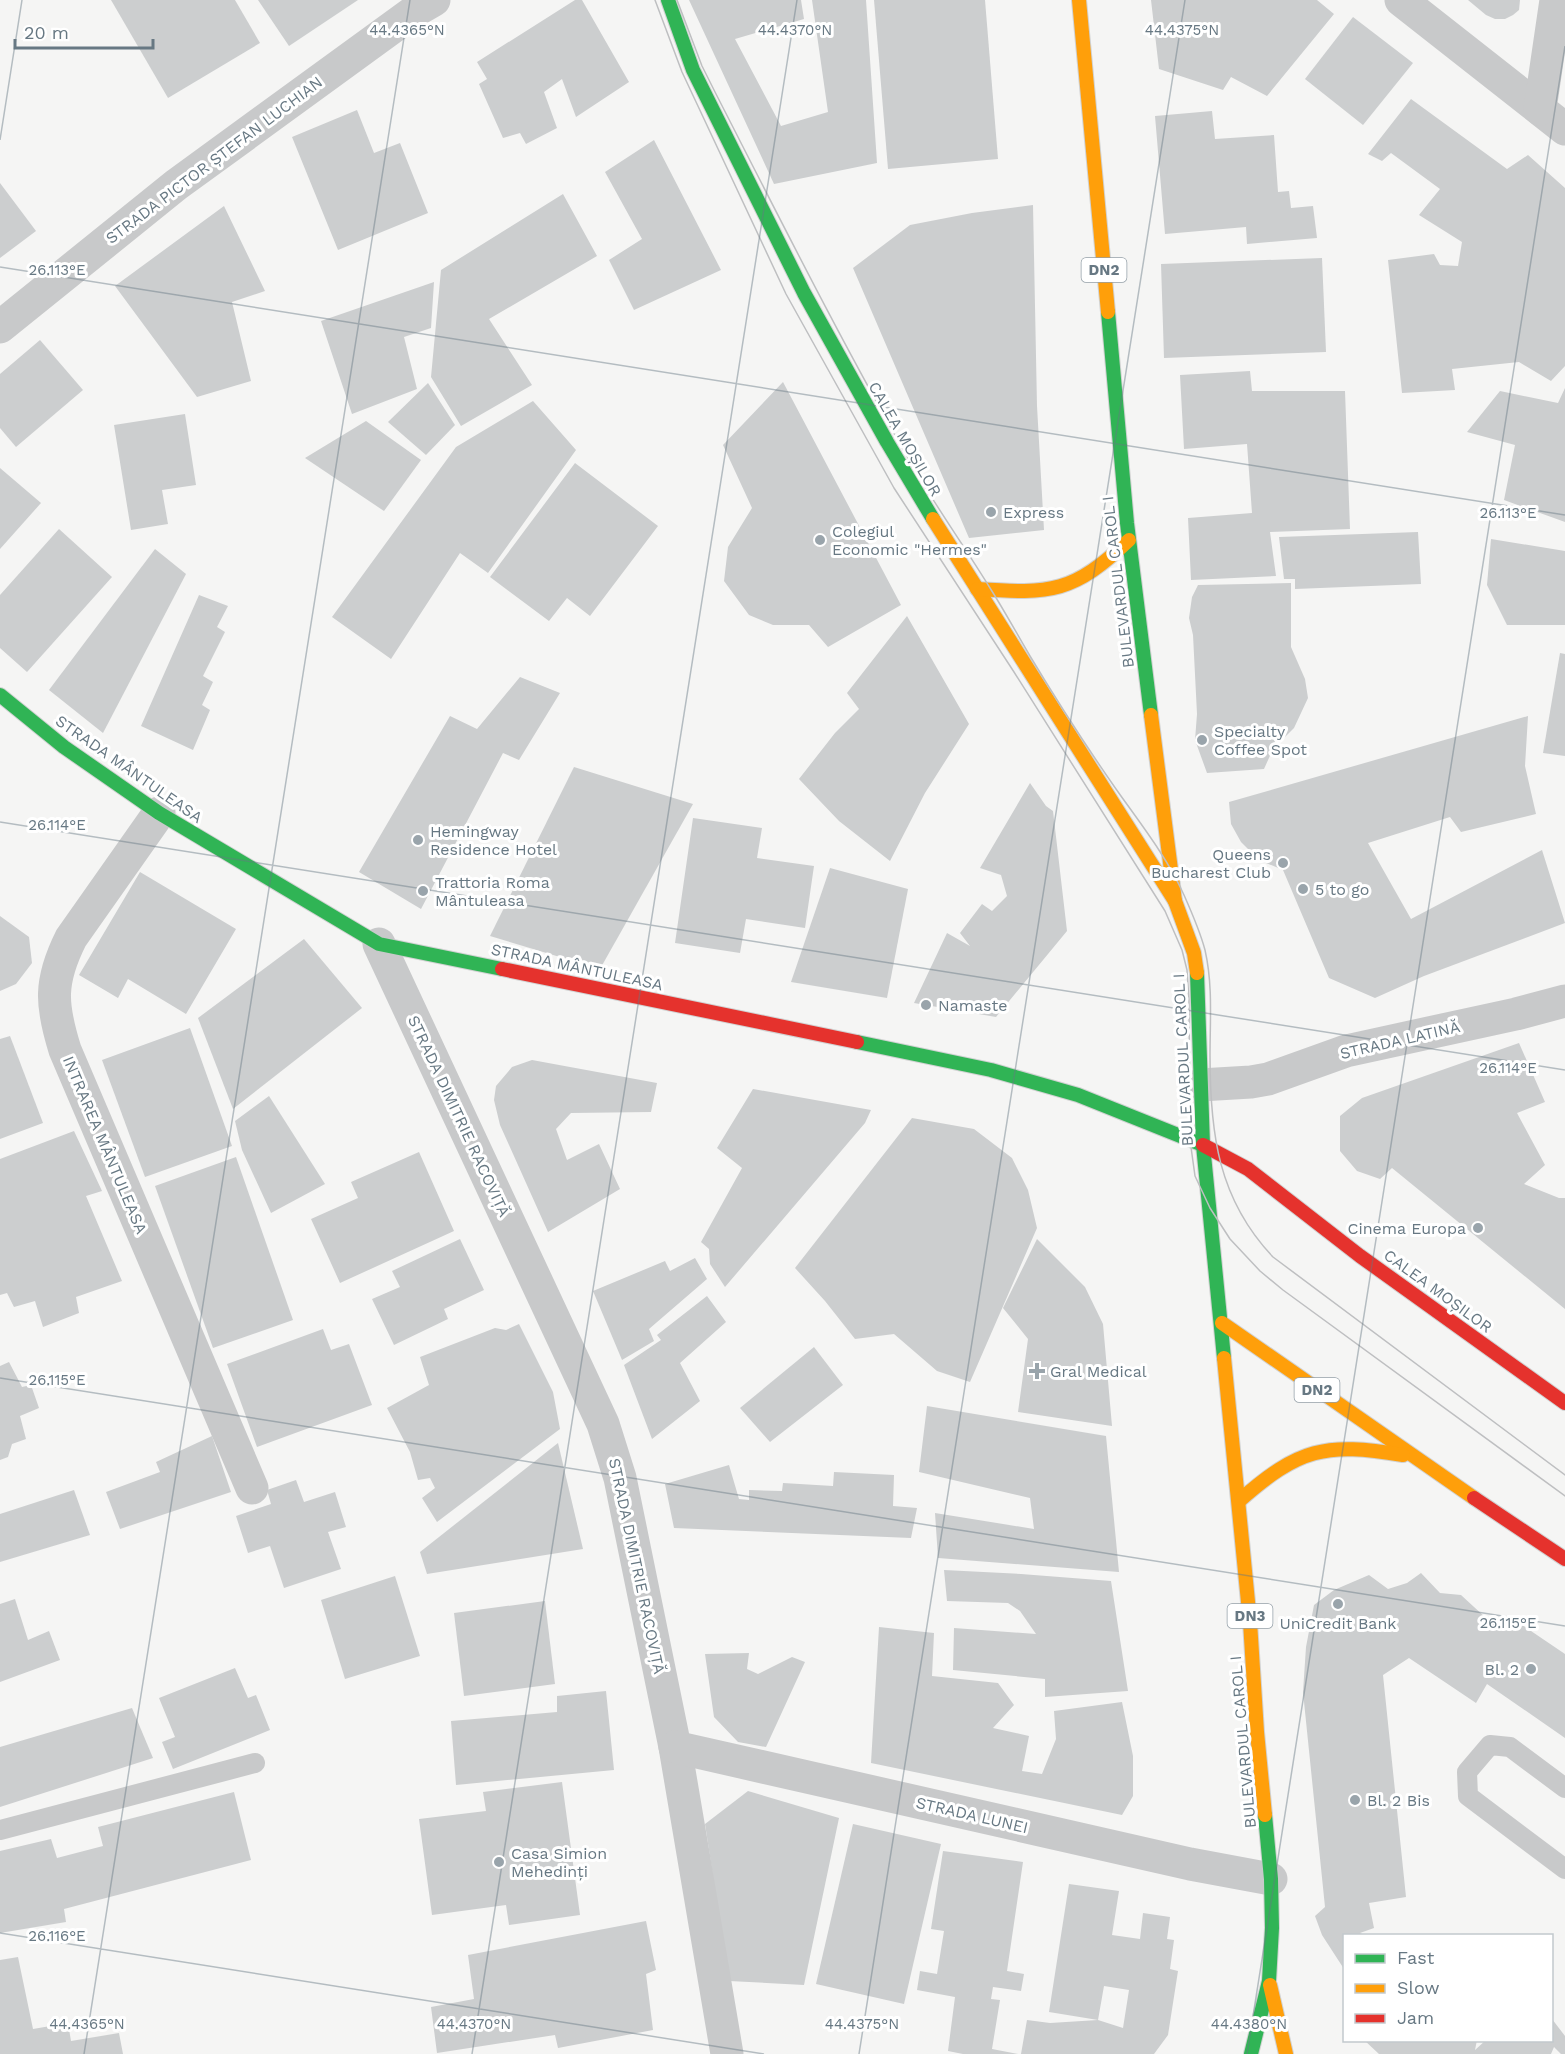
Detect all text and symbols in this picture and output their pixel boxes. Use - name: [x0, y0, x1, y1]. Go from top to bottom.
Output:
- scale bar: [15, 12, 153, 50]
- text: 44.4365°N: [369, 21, 445, 39]
- text: 44.4370°N: [758, 21, 832, 39]
- text: 44.4375°N: [1145, 21, 1219, 39]
- text: 20 m: [24, 22, 69, 43]
- street label: STRADA PICTOR ȘTEFAN LUCHIAN: [102, 72, 326, 248]
- road number: DN2: [1082, 258, 1126, 282]
- text: 26.113°E: [28, 261, 86, 279]
- street label: CALEA MOȘILOR: [864, 378, 946, 500]
- street label: BULEVARDUL CAROL I: [1098, 495, 1138, 669]
- place label: Express: [1003, 503, 1064, 522]
- text: 26.113°E: [1479, 504, 1537, 522]
- marker: Express: [984, 505, 998, 519]
- place label: Colegiul Economic "Hermes": [832, 522, 987, 559]
- marker: Colegiul Economic "Hermes": [813, 533, 827, 547]
- street label: STRADA MÂNTULEASA: [52, 711, 206, 827]
- place label: Specialty Coffee Spot: [1214, 722, 1307, 759]
- marker: Specialty Coffee Spot: [1195, 733, 1209, 747]
- text: 26.114°E: [28, 816, 86, 834]
- place label: Hemingway Residence Hotel: [430, 822, 557, 859]
- marker: Hemingway Residence Hotel: [411, 833, 425, 847]
- place label: Queens Bucharest Club: [1151, 845, 1271, 882]
- marker: Queens Bucharest Club: [1276, 856, 1290, 870]
- place label: Trattoria Roma Mântuleasa: [435, 873, 550, 910]
- place label: 5 to go: [1315, 880, 1369, 899]
- marker: 5 to go: [1296, 882, 1310, 896]
- marker: Trattoria Roma Mântuleasa: [416, 884, 430, 898]
- street label: STRADA MÂNTULEASA: [489, 940, 665, 995]
- street label: BULEVARDUL CAROL I: [1169, 973, 1197, 1147]
- place label: Namaste: [938, 996, 1007, 1015]
- marker: Namaste: [919, 998, 933, 1012]
- street label: STRADA DIMITRIE RACOVIȚĂ: [404, 1012, 514, 1220]
- street label: STRADA LATINĂ: [1338, 1017, 1462, 1063]
- street label: INTRAREA MÂNTULEASA: [59, 1053, 151, 1237]
- text: 26.114°E: [1479, 1059, 1537, 1077]
- place label: Cinema Europa: [1347, 1219, 1466, 1238]
- marker: Cinema Europa: [1471, 1221, 1485, 1235]
- street label: CALEA MOȘILOR: [1380, 1245, 1496, 1337]
- marker: Gral Medical: [1028, 1362, 1046, 1380]
- place label: Gral Medical: [1050, 1362, 1147, 1381]
- text: 26.115°E: [29, 1371, 86, 1389]
- road number: DN2: [1294, 1378, 1340, 1402]
- street label: STRADA DIMITRIE RACOVIȚĂ: [605, 1456, 669, 1676]
- marker: UniCredit Bank: [1331, 1597, 1345, 1611]
- road number: DN3: [1228, 1604, 1272, 1628]
- place label: UniCredit Bank: [1280, 1614, 1396, 1633]
- text: 26.115°E: [1480, 1614, 1537, 1632]
- street label: BULEVARDUL CAROL I: [1226, 1655, 1260, 1829]
- place label: Bl. 2: [1485, 1660, 1519, 1679]
- marker: Bl. 2: [1524, 1662, 1538, 1676]
- place label: Bl. 2 Bis: [1367, 1791, 1430, 1810]
- street label: STRADA LUNEI: [914, 1793, 1030, 1837]
- marker: Bl. 2 Bis: [1348, 1793, 1362, 1807]
- place label: Casa Simion Mehedinți: [511, 1844, 607, 1881]
- marker: Casa Simion Mehedinți: [492, 1855, 506, 1869]
- text: 26.116°E: [28, 1927, 86, 1945]
- legend: [1343, 1934, 1553, 2042]
- text: Fast: [1397, 1947, 1435, 1968]
- text: Slow: [1397, 1977, 1440, 1998]
- text: Jam: [1397, 2007, 1434, 2028]
- text: 44.4365°N: [49, 2015, 125, 2033]
- text: 44.4370°N: [437, 2015, 511, 2033]
- text: 44.4375°N: [825, 2015, 899, 2033]
- text: 44.4380°N: [1211, 2015, 1287, 2033]

